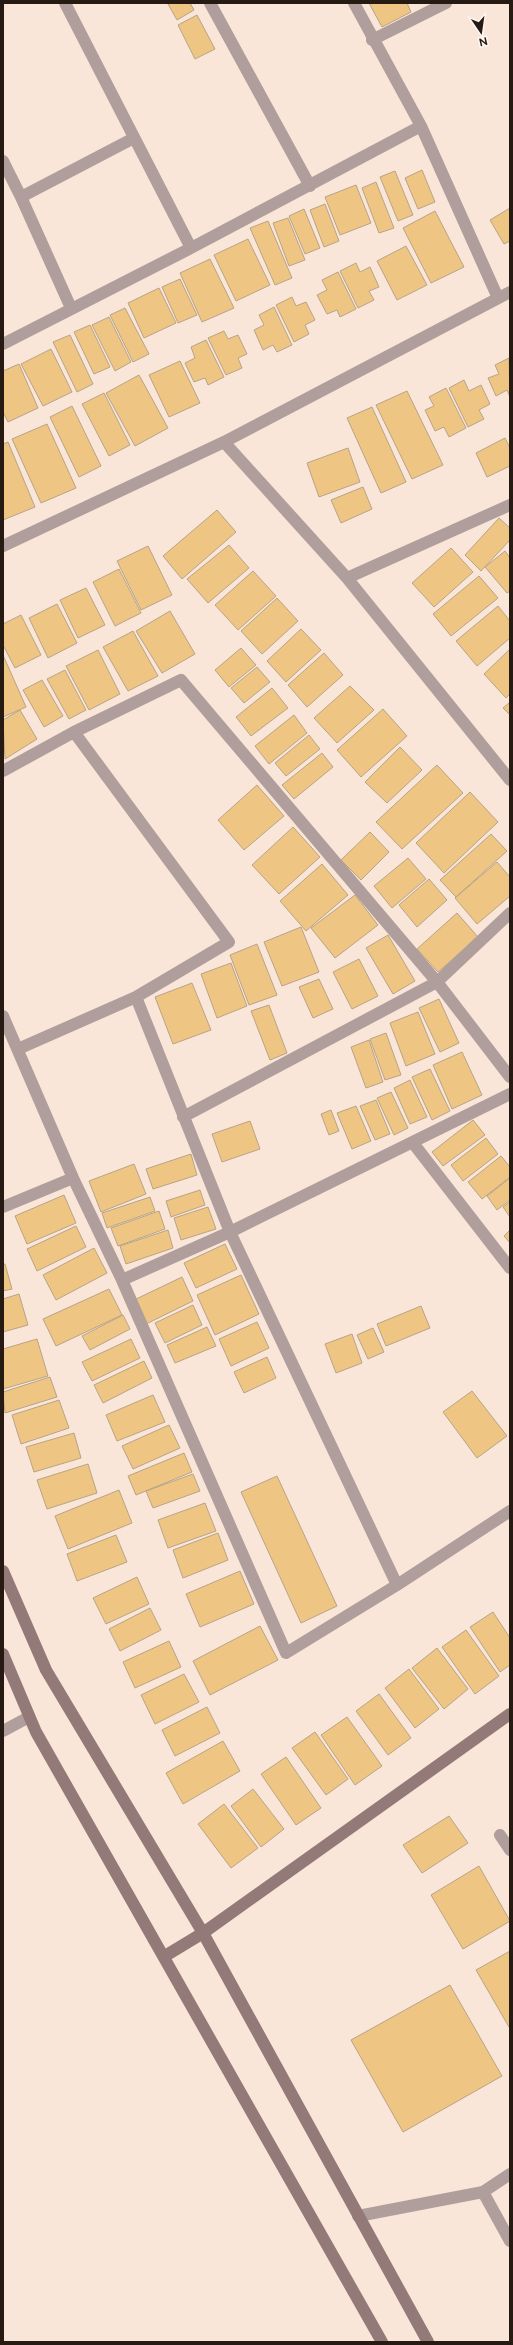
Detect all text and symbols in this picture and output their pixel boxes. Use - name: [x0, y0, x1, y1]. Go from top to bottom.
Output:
- north arrow: [461, 12, 501, 52]
- text: N: [478, 34, 489, 49]

